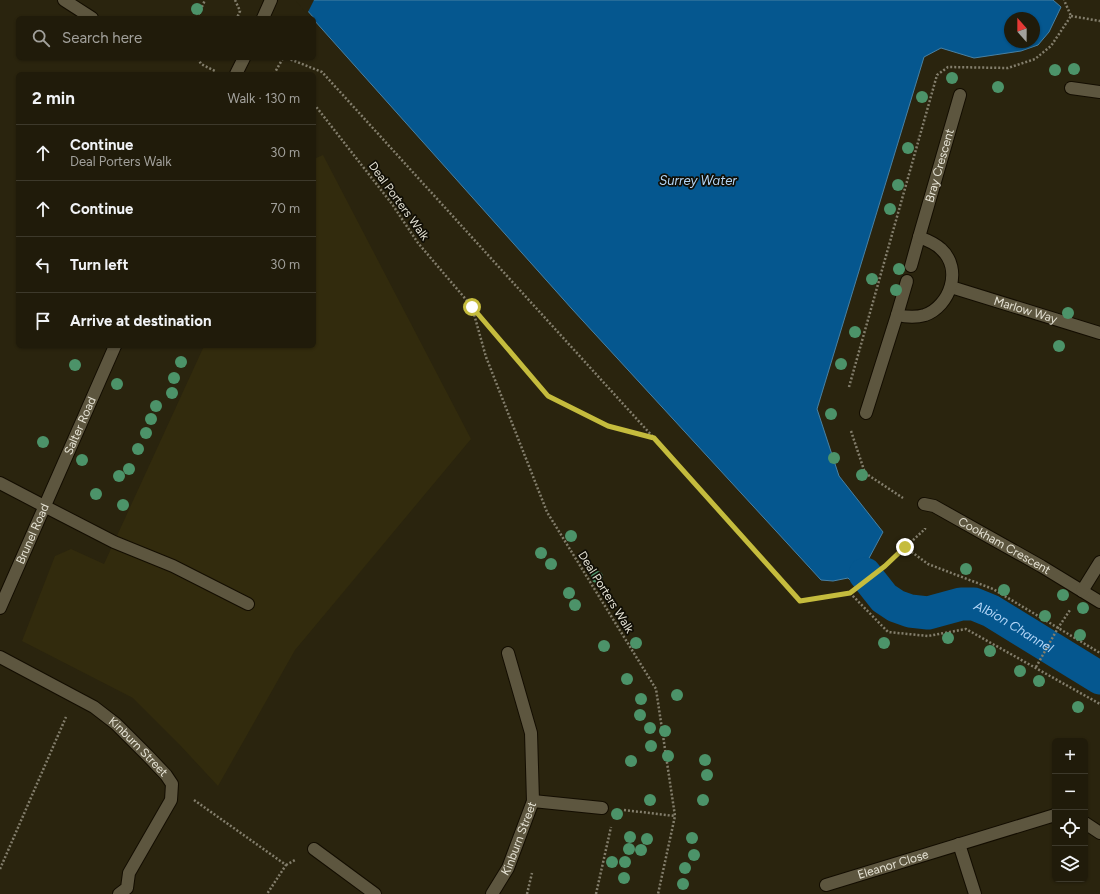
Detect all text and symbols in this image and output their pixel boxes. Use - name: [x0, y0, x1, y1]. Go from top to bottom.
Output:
- north arrow: [1004, 12, 1040, 48]
- search box: [16, 16, 316, 60]
- icon: search: [30, 27, 52, 49]
- text: Search here: [62, 29, 142, 47]
- text: 2 min: [32, 88, 75, 108]
- text: Walk · 130 m: [227, 91, 300, 106]
- street label: Bray Crescent: [922, 127, 957, 204]
- text: Continue: [70, 136, 133, 154]
- icon: ahead: [32, 142, 54, 164]
- text: 30 m: [270, 145, 300, 160]
- text: Deal Porters Walk: [70, 154, 171, 169]
- street label: Deal Porters Walk: [366, 159, 432, 243]
- water label: Surrey Water: [659, 173, 737, 188]
- icon: ahead: [32, 198, 54, 220]
- text: Continue: [70, 200, 133, 218]
- text: 70 m: [270, 201, 300, 216]
- icon: left: [32, 254, 54, 276]
- text: Turn left: [70, 256, 128, 274]
- text: 30 m: [270, 257, 300, 272]
- street label: Marlow Way: [992, 294, 1060, 327]
- route start: [463, 298, 481, 316]
- icon: arrive: [32, 310, 54, 332]
- text: Arrive at destination: [70, 312, 211, 330]
- street label: Salter Road: [61, 395, 99, 457]
- street label: Brunel Road: [13, 501, 52, 566]
- street label: Cookham Crescent: [956, 514, 1054, 577]
- route end: [896, 538, 914, 556]
- street label: Deal Porters Walk: [575, 549, 637, 636]
- water label: Albion Channel: [971, 598, 1056, 656]
- street label: Kinburn Street: [106, 714, 171, 780]
- map controls: [1052, 738, 1088, 882]
- button: +: [1052, 738, 1088, 774]
- button: −: [1052, 774, 1088, 810]
- street label: Kinburn Street: [498, 799, 539, 878]
- button: locate: [1052, 810, 1088, 846]
- button: layers: [1052, 846, 1088, 882]
- street label: Eleanor Close: [856, 847, 931, 882]

